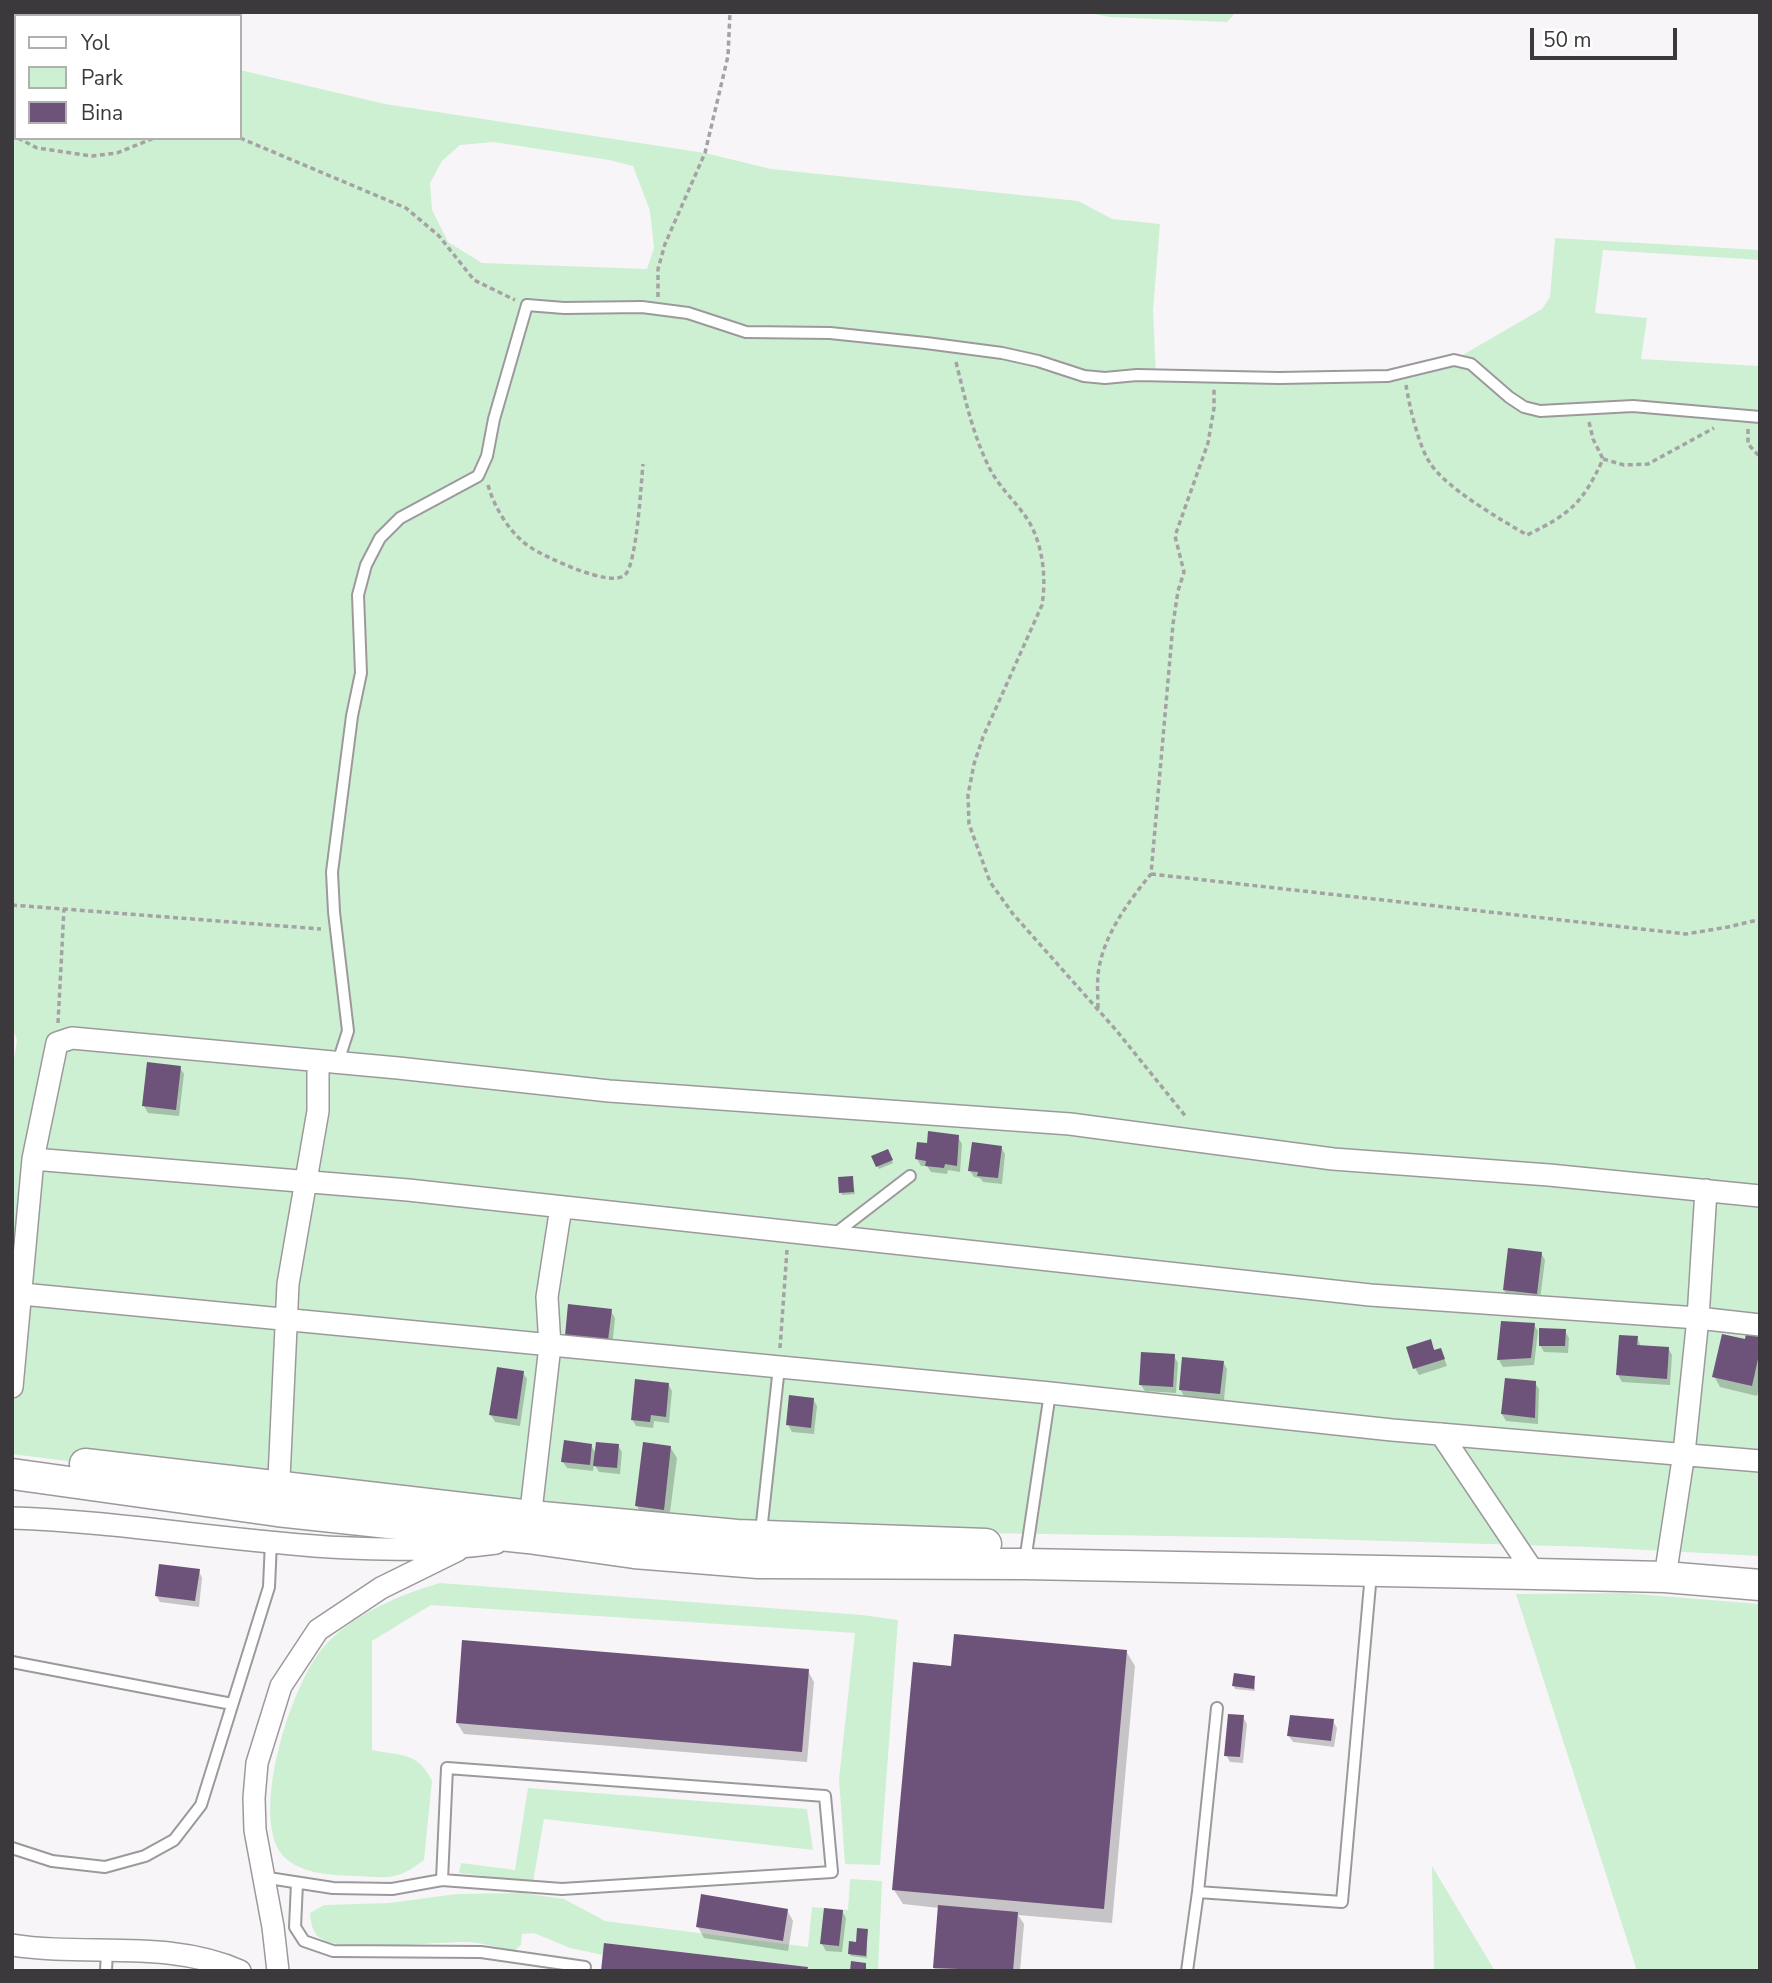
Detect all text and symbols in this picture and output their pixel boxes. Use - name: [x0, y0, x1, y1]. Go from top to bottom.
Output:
- legend: [14, 14, 242, 140]
- scale bar: [1534, 14, 1681, 58]
- text: 50 m: [1543, 26, 1592, 54]
- text: Yol: [81, 29, 110, 57]
- text: Park: [81, 64, 123, 92]
- text: Bina: [81, 99, 123, 127]

